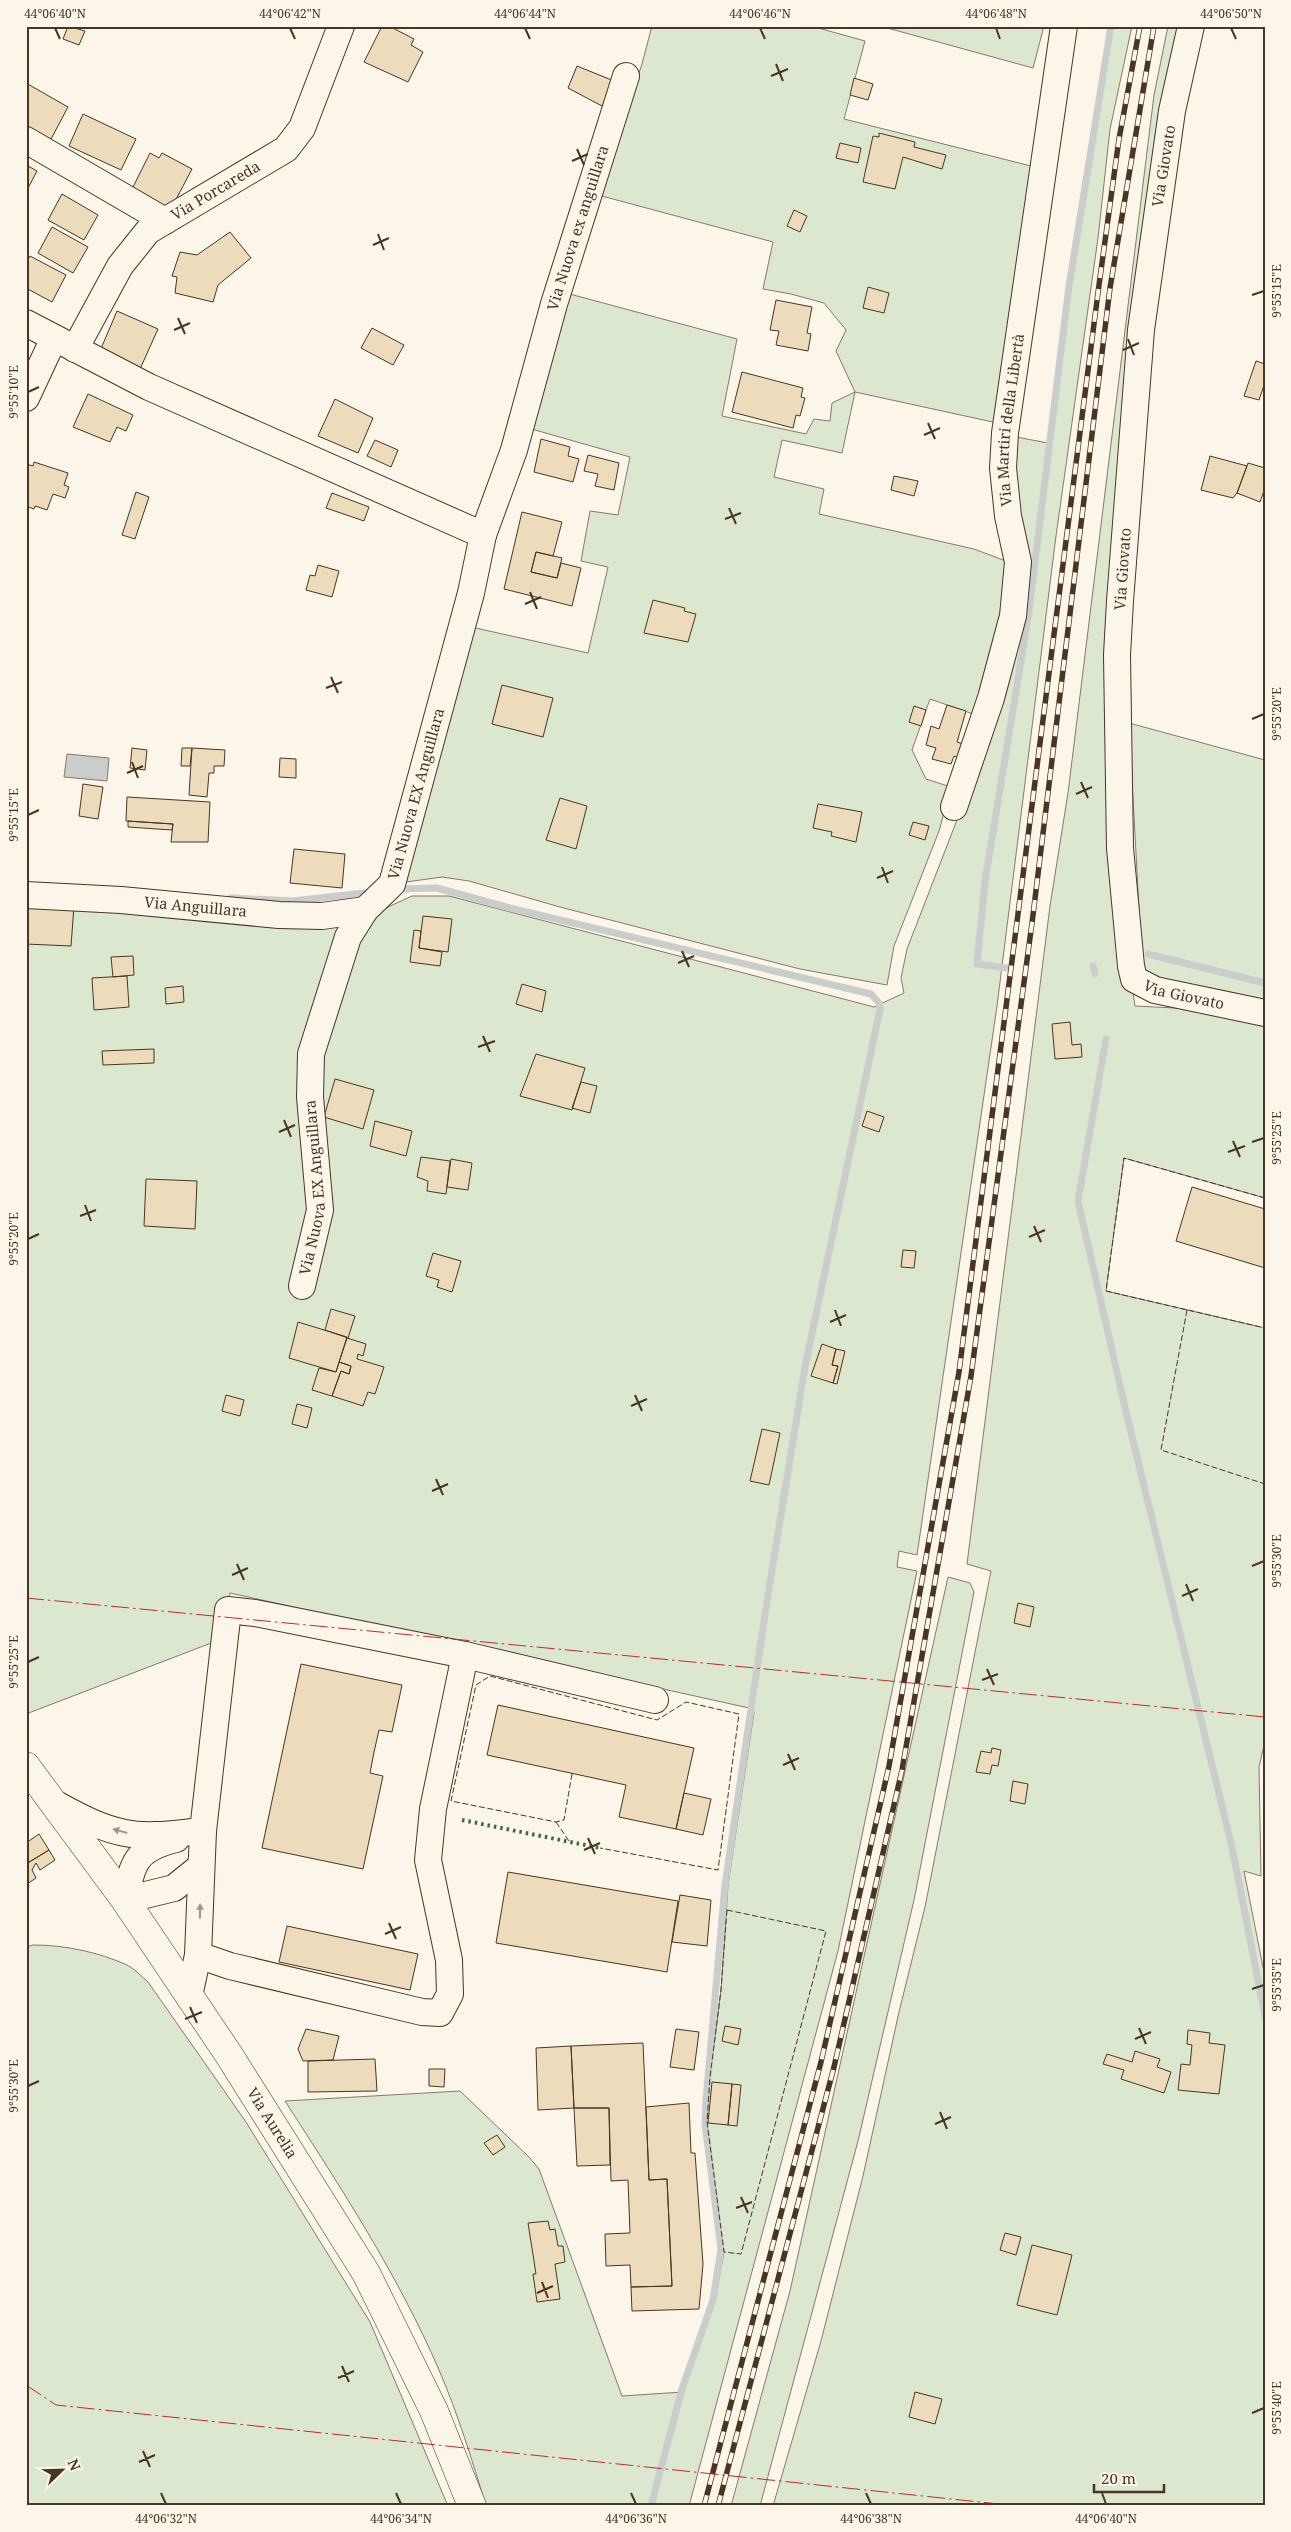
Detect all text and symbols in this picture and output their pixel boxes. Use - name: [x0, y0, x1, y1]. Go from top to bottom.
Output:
- text: 44°06'40"N: [24, 5, 86, 22]
- text: 44°06'42"N: [259, 5, 321, 22]
- text: 44°06'44"N: [494, 5, 556, 22]
- text: 44°06'46"N: [729, 5, 791, 22]
- text: 44°06'48"N: [965, 5, 1027, 22]
- text: 44°06'50"N: [1200, 5, 1262, 22]
- street label: Via Giovato: [1147, 124, 1179, 208]
- street label: Via Nuova ex anguillara: [542, 143, 613, 313]
- street label: Via Porcareda: [167, 156, 264, 224]
- text: 9°55'15"E: [1268, 264, 1285, 318]
- street label: Via Martiri della Libertà: [992, 332, 1028, 507]
- text: 9°55'10"E: [5, 365, 22, 419]
- street label: Via Giovato: [1109, 527, 1135, 611]
- text: 9°55'20"E: [1268, 687, 1285, 741]
- street label: Via Nuova EX Anguillara: [383, 706, 448, 882]
- text: 9°55'15"E: [5, 788, 22, 842]
- street label: Via Anguillara: [143, 891, 248, 921]
- street label: Via Giovato: [1140, 975, 1226, 1013]
- street label: Via Nuova EX Anguillara: [294, 1099, 329, 1277]
- text: 9°55'25"E: [1268, 1111, 1285, 1165]
- text: 9°55'20"E: [5, 1212, 22, 1266]
- text: 9°55'30"E: [1268, 1534, 1285, 1588]
- text: 9°55'25"E: [5, 1635, 22, 1689]
- one-way arrow: [112, 1827, 127, 1835]
- one-way arrow: [196, 1902, 204, 1918]
- text: 9°55'35"E: [1268, 1958, 1285, 2012]
- text: 9°55'30"E: [5, 2059, 22, 2113]
- street label: Via Aurelia: [243, 2084, 303, 2162]
- text: 9°55'40"E: [1268, 2381, 1285, 2435]
- north arrow: [38, 2444, 88, 2494]
- text: N: [64, 2456, 85, 2474]
- scale bar: [1094, 2462, 1164, 2494]
- text: 20 m: [1101, 2468, 1136, 2488]
- text: 44°06'32"N: [135, 2510, 197, 2527]
- text: 44°06'34"N: [370, 2510, 432, 2527]
- text: 44°06'36"N: [605, 2510, 667, 2527]
- text: 44°06'38"N: [840, 2510, 902, 2527]
- text: 44°06'40"N: [1075, 2510, 1137, 2527]

